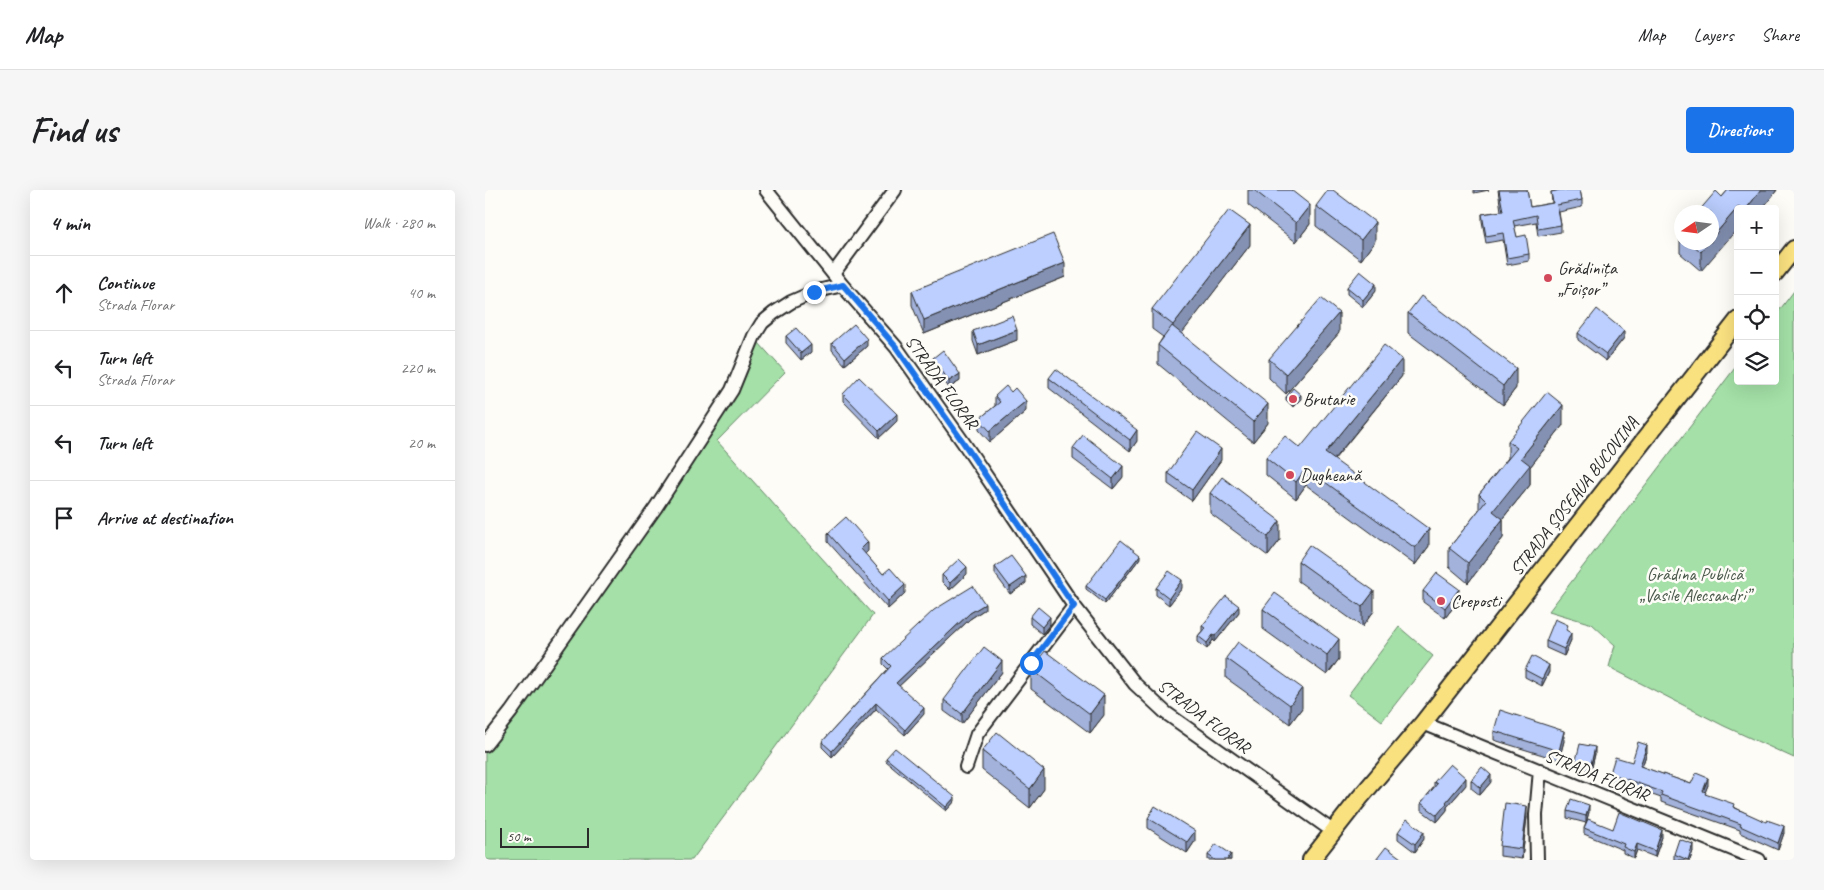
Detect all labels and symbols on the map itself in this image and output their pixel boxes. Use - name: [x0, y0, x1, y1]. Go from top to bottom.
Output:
- north arrow: [1674, 205, 1719, 250]
- place label: Grădinița „Foișor”: [1558, 257, 1618, 300]
- marker: Grădinița „Foișor”: [1542, 272, 1554, 284]
- route end: [803, 281, 826, 304]
- street label: STRADA FLORAR: [901, 331, 984, 435]
- place label: Brutarie: [1303, 388, 1356, 410]
- marker: Brutarie: [1287, 393, 1299, 405]
- street label: STRADA ȘOSEAUA BUCOVINA: [1505, 411, 1643, 580]
- place label: Dugheană: [1300, 464, 1363, 486]
- marker: Dugheană: [1284, 469, 1296, 481]
- park label: Grădina Publică „Vasile Alecsandri”: [1640, 563, 1755, 606]
- place label: Creposti: [1451, 590, 1503, 612]
- marker: Creposti: [1435, 595, 1447, 607]
- route start: [1020, 652, 1043, 675]
- street label: STRADA FLORAR: [1153, 674, 1256, 759]
- street label: STRADA FLORAR: [1542, 744, 1654, 807]
- scale bar: [500, 825, 589, 848]

